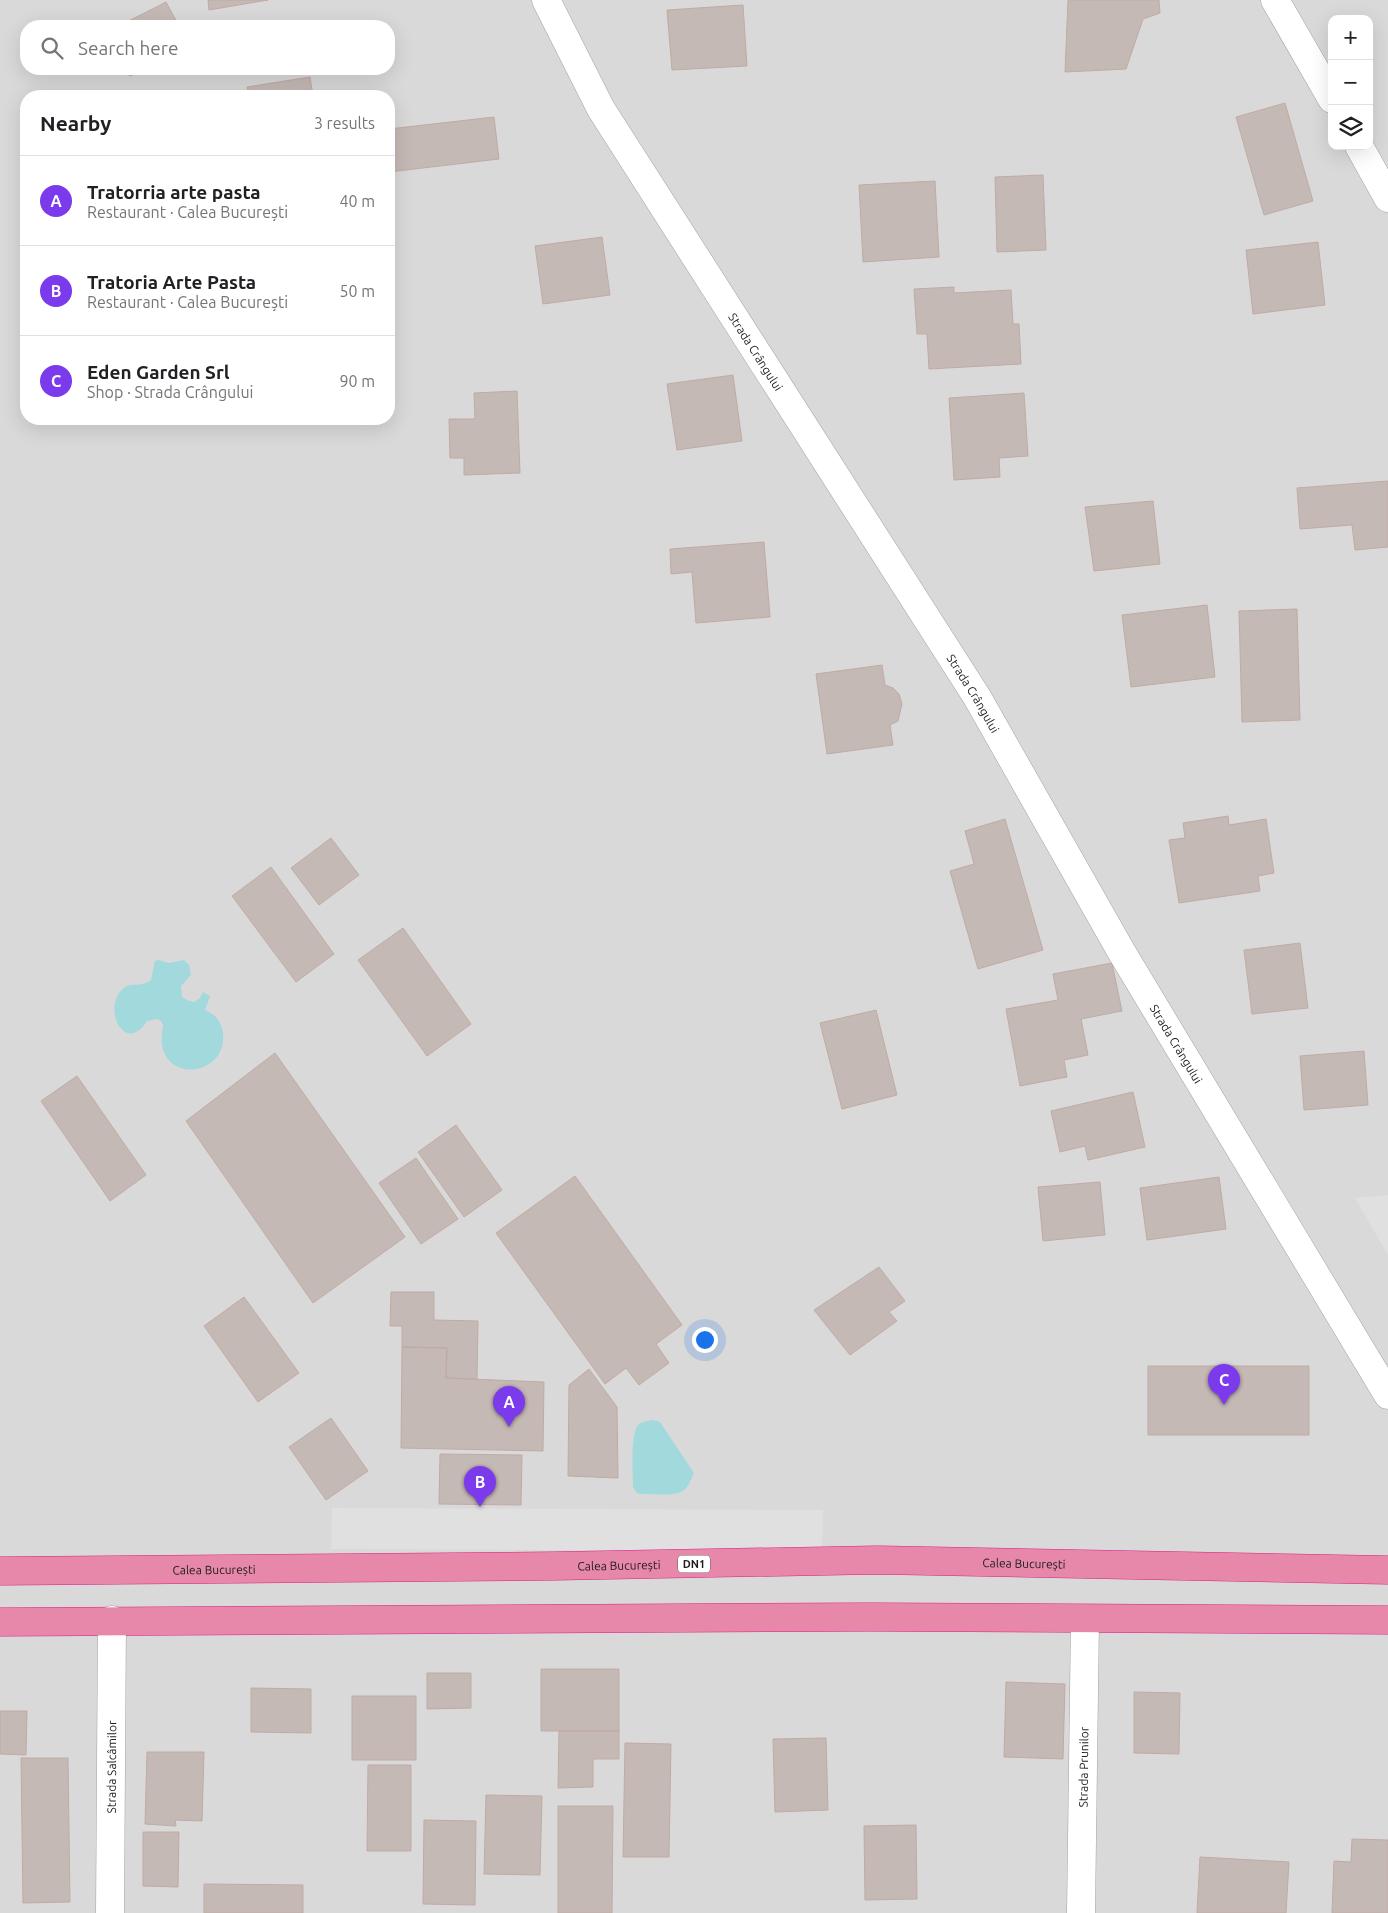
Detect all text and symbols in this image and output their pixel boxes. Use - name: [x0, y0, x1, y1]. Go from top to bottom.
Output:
- map controls: [1328, 15, 1373, 150]
- button: +: [1328, 15, 1373, 60]
- search box: [20, 20, 395, 75]
- icon: search: [38, 34, 66, 62]
- text: Search here: [78, 37, 178, 59]
- button: −: [1328, 60, 1373, 105]
- button: layers: [1328, 105, 1373, 150]
- text: Nearby: [40, 111, 111, 135]
- text: 3 results: [314, 114, 375, 132]
- text: Tratorria arte pasta: [87, 181, 261, 203]
- text: A: [50, 192, 62, 210]
- text: 40 m: [339, 192, 375, 210]
- text: Restaurant · Calea București: [87, 203, 288, 221]
- text: Tratoria Arte Pasta: [87, 271, 256, 293]
- text: B: [51, 282, 61, 300]
- text: 50 m: [339, 282, 375, 300]
- text: Restaurant · Calea București: [87, 293, 288, 311]
- street label: Strada Crângului: [727, 310, 786, 393]
- text: Eden Garden Srl: [87, 361, 229, 383]
- text: C: [51, 372, 61, 390]
- text: 90 m: [339, 372, 375, 390]
- text: Shop · Strada Crângului: [87, 383, 253, 401]
- street label: Strada Crângului: [945, 652, 1002, 735]
- street label: Strada Crângului: [1148, 1002, 1205, 1085]
- your location: [692, 1327, 718, 1353]
- pin: C: [1208, 1364, 1240, 1405]
- pin: A: [493, 1386, 525, 1427]
- pin: B: [464, 1466, 496, 1507]
- road number: DN1: [678, 1556, 710, 1572]
- street label: Calea București: [982, 1556, 1066, 1570]
- street label: Calea București: [577, 1558, 661, 1572]
- street label: Calea București: [172, 1562, 256, 1576]
- street label: Strada Salcâmilor: [104, 1720, 118, 1814]
- street label: Strada Prunilor: [1076, 1726, 1090, 1808]

